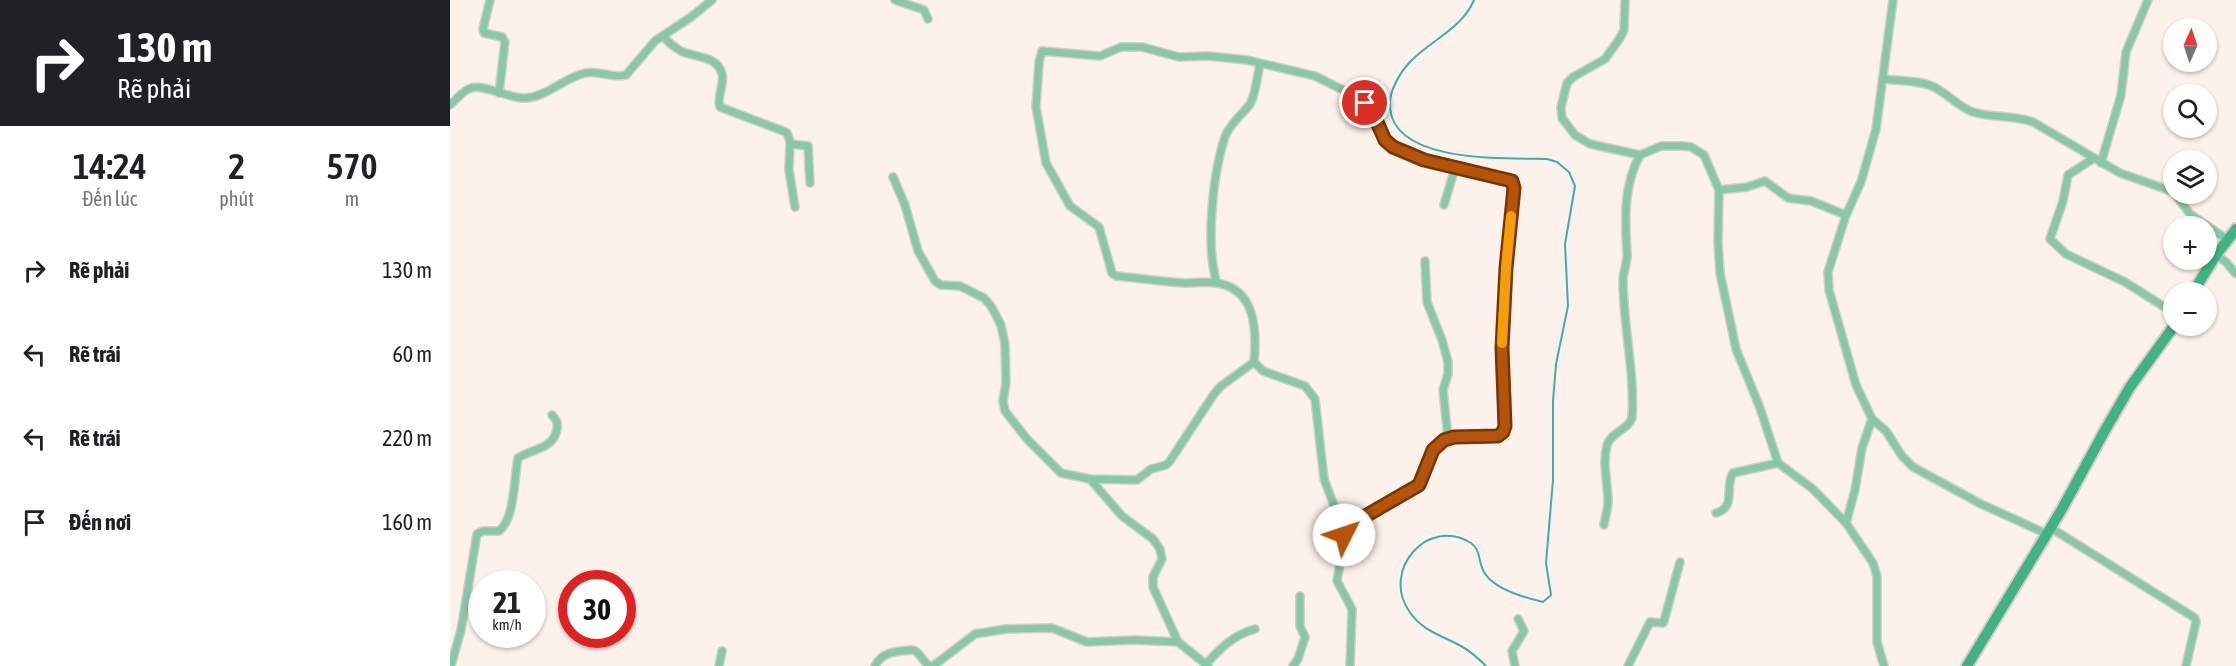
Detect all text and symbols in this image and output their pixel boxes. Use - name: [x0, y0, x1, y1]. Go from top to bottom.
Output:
- north arrow: [2163, 18, 2217, 72]
- map controls: [2163, 18, 2217, 336]
- text: 130 m: [117, 23, 212, 71]
- icon: right: [18, 24, 96, 102]
- text: Rẽ phải: [117, 73, 191, 104]
- pin: [1339, 77, 1390, 128]
- button: search: [2163, 84, 2217, 138]
- icon: arrive: [1348, 86, 1381, 119]
- text: 14:24: [73, 145, 147, 187]
- text: 2: [228, 145, 245, 187]
- text: 570: [327, 145, 377, 187]
- button: layers: [2163, 150, 2217, 204]
- text: Đến lúc: [82, 187, 137, 210]
- text: phút: [219, 187, 254, 210]
- text: m: [345, 187, 359, 210]
- button: +: [2163, 216, 2217, 270]
- icon: right: [18, 254, 51, 287]
- text: Rẽ phải: [69, 257, 129, 283]
- text: 130 m: [382, 257, 432, 283]
- button: −: [2163, 282, 2217, 336]
- icon: left: [18, 338, 51, 371]
- text: Rẽ trái: [69, 341, 121, 367]
- text: 60 m: [392, 341, 432, 367]
- icon: left: [18, 422, 51, 455]
- text: Rẽ trái: [69, 425, 121, 451]
- text: 220 m: [382, 425, 432, 451]
- position arrow: [1312, 503, 1376, 567]
- icon: arrive: [18, 506, 51, 539]
- text: Đến nơi: [69, 509, 131, 535]
- text: 160 m: [382, 509, 432, 535]
- speed limit sign: 30: [558, 570, 636, 648]
- text: 21: [493, 585, 521, 619]
- text: km/h: [492, 616, 522, 633]

